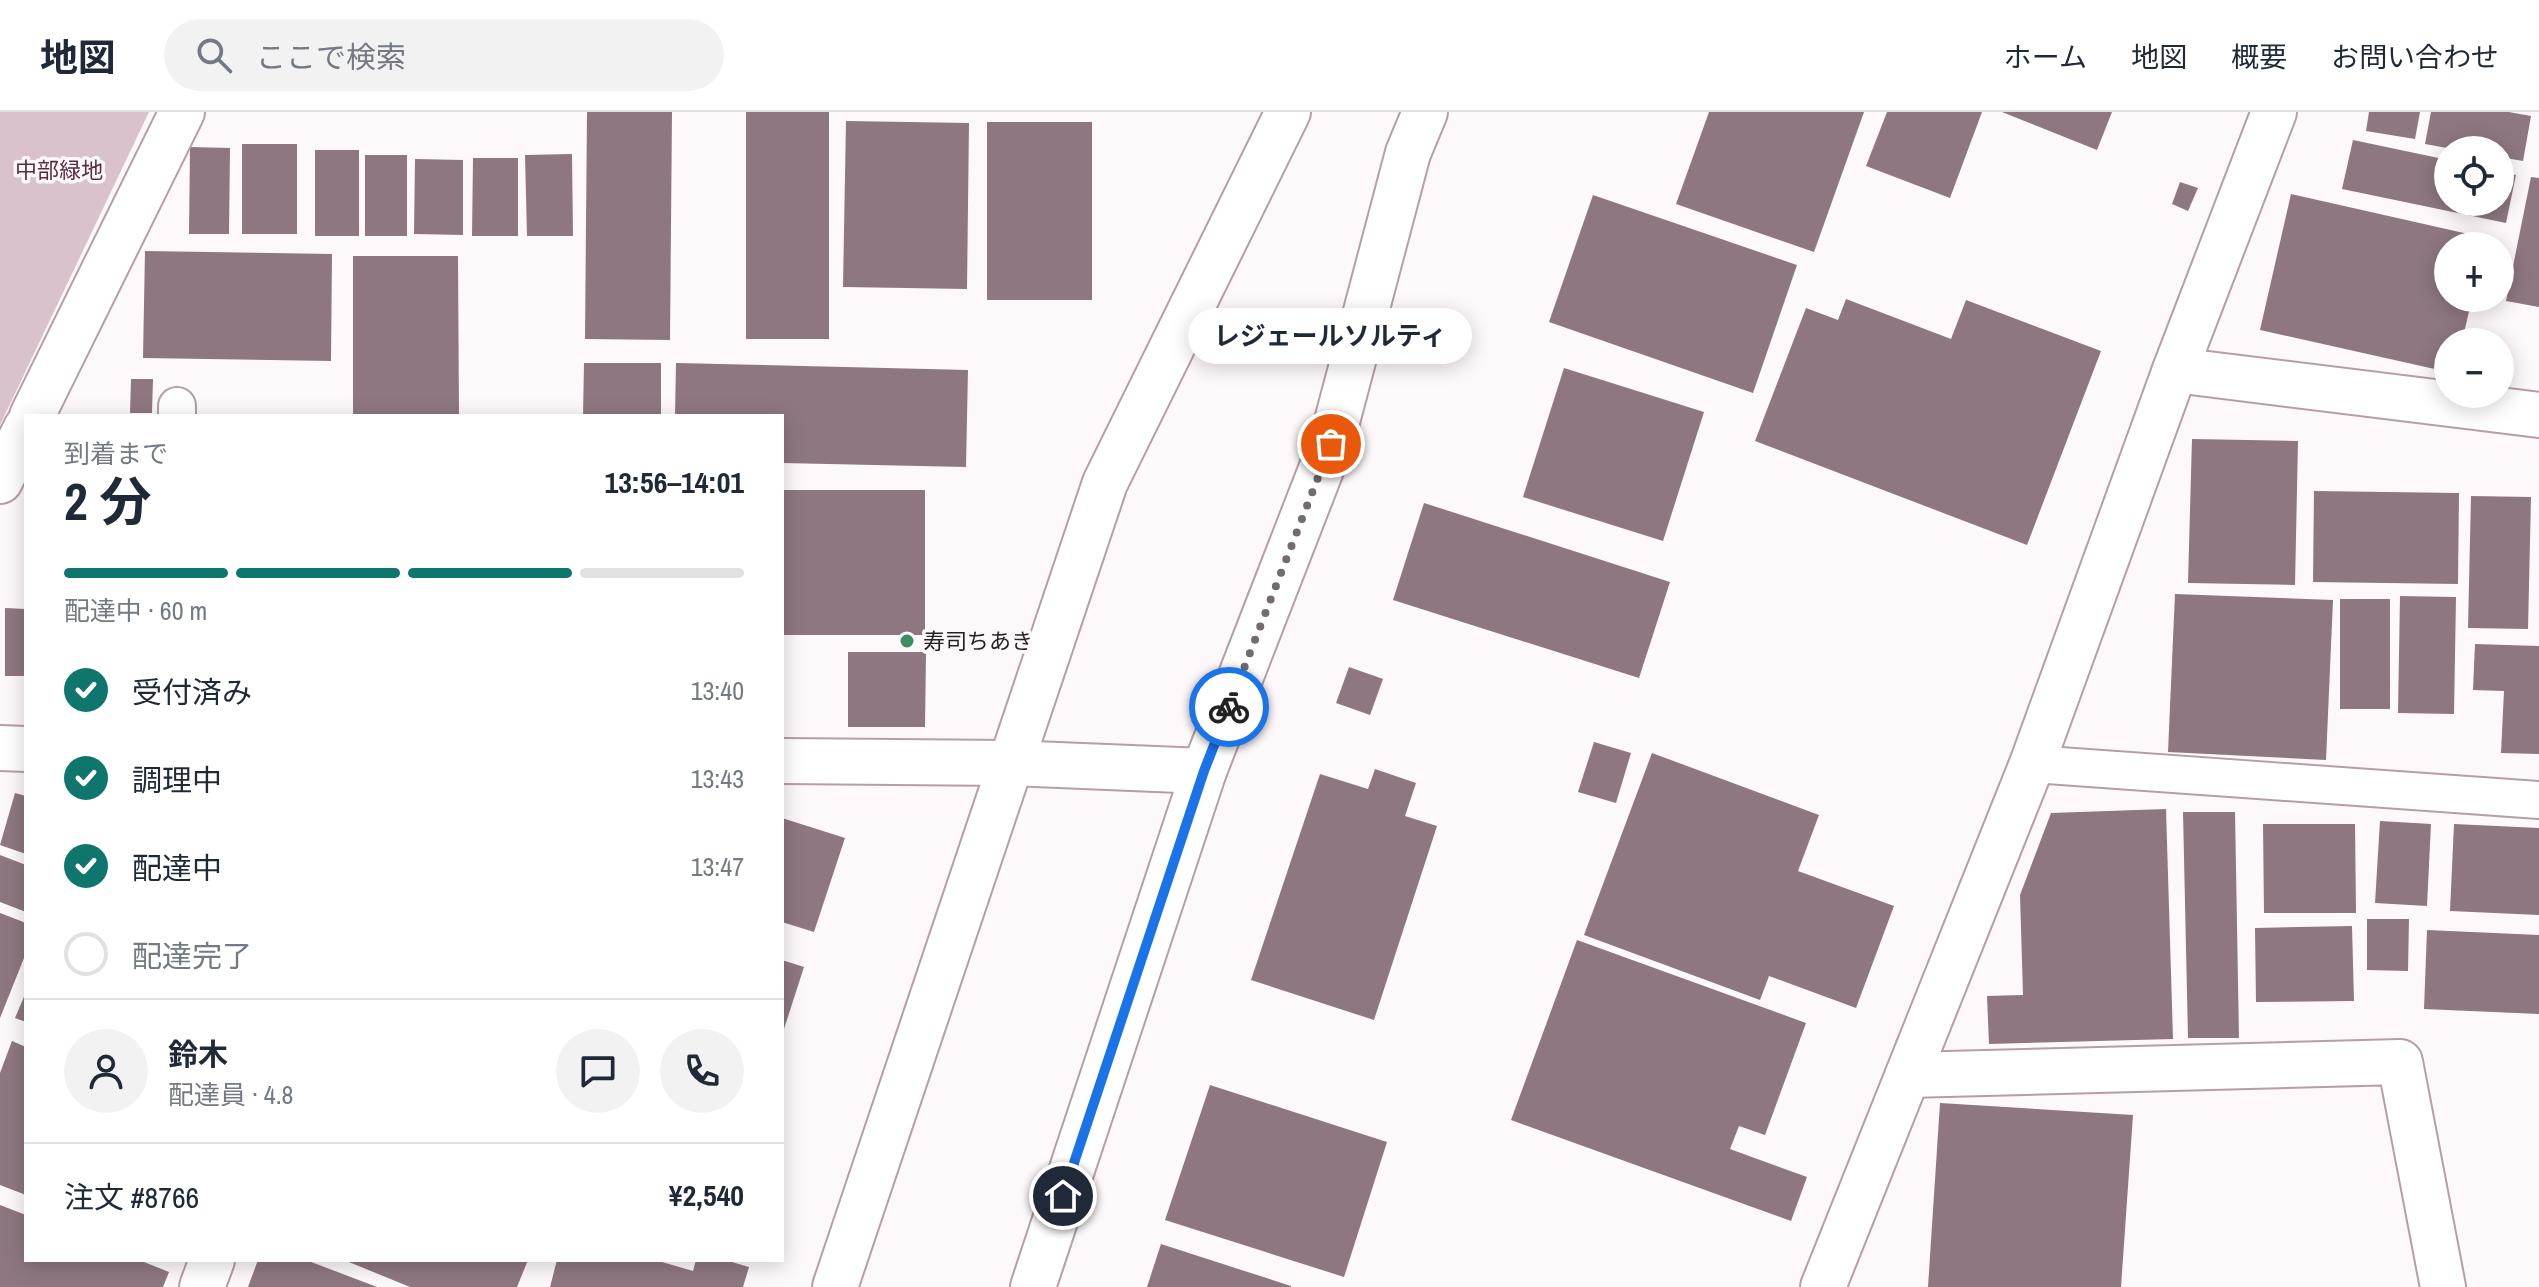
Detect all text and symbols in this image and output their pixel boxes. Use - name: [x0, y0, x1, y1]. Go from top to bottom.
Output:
- search box: [164, 19, 724, 91]
- text: 地図: [40, 32, 116, 83]
- icon: search: [192, 33, 236, 77]
- text: ここで検索: [256, 37, 406, 77]
- text: ホーム: [2004, 38, 2087, 76]
- text: 地図: [2131, 38, 2187, 76]
- text: 概要: [2231, 38, 2287, 76]
- text: お問い合わせ: [2331, 38, 2499, 76]
- map controls: [2434, 136, 2514, 408]
- button: locate: [2434, 136, 2514, 216]
- park label: 中部緑地: [15, 155, 103, 185]
- button: +: [2434, 232, 2514, 312]
- callout: レジェールソルティ: [1189, 308, 1473, 364]
- text: レジェールソルティ: [1214, 318, 1446, 353]
- button: −: [2434, 328, 2514, 408]
- pin: [1297, 410, 1365, 478]
- icon: bag: [1309, 422, 1353, 466]
- text: 到着まで: [64, 436, 168, 471]
- text: 13:56–14:01: [605, 462, 744, 502]
- text: 2 分: [64, 466, 152, 536]
- text: 配達中 · 60 m: [64, 593, 207, 628]
- place label: 寿司ちあき: [923, 626, 1033, 656]
- marker: 寿司ちあき: [898, 632, 916, 650]
- courier: [1189, 667, 1269, 747]
- icon: check: [64, 668, 108, 712]
- text: 受付済み: [132, 672, 252, 712]
- text: 13:40: [691, 673, 744, 708]
- icon: bike: [1207, 685, 1251, 729]
- icon: check: [64, 756, 108, 800]
- text: 調理中: [132, 760, 222, 800]
- text: 13:43: [691, 761, 744, 796]
- icon: check: [64, 844, 108, 888]
- text: 配達中: [132, 848, 222, 888]
- text: 13:47: [691, 849, 744, 884]
- text: 配達完了: [132, 936, 252, 976]
- button: person: [64, 1029, 148, 1113]
- button: chat: [556, 1029, 640, 1113]
- button: phone: [660, 1029, 744, 1113]
- text: 鈴木: [168, 1034, 228, 1074]
- text: 配達員 · 4.8: [168, 1077, 293, 1112]
- pin: [1029, 1162, 1097, 1230]
- icon: home: [1041, 1174, 1085, 1218]
- text: ¥2,540: [669, 1175, 744, 1215]
- text: 注文 #8766: [64, 1177, 199, 1217]

